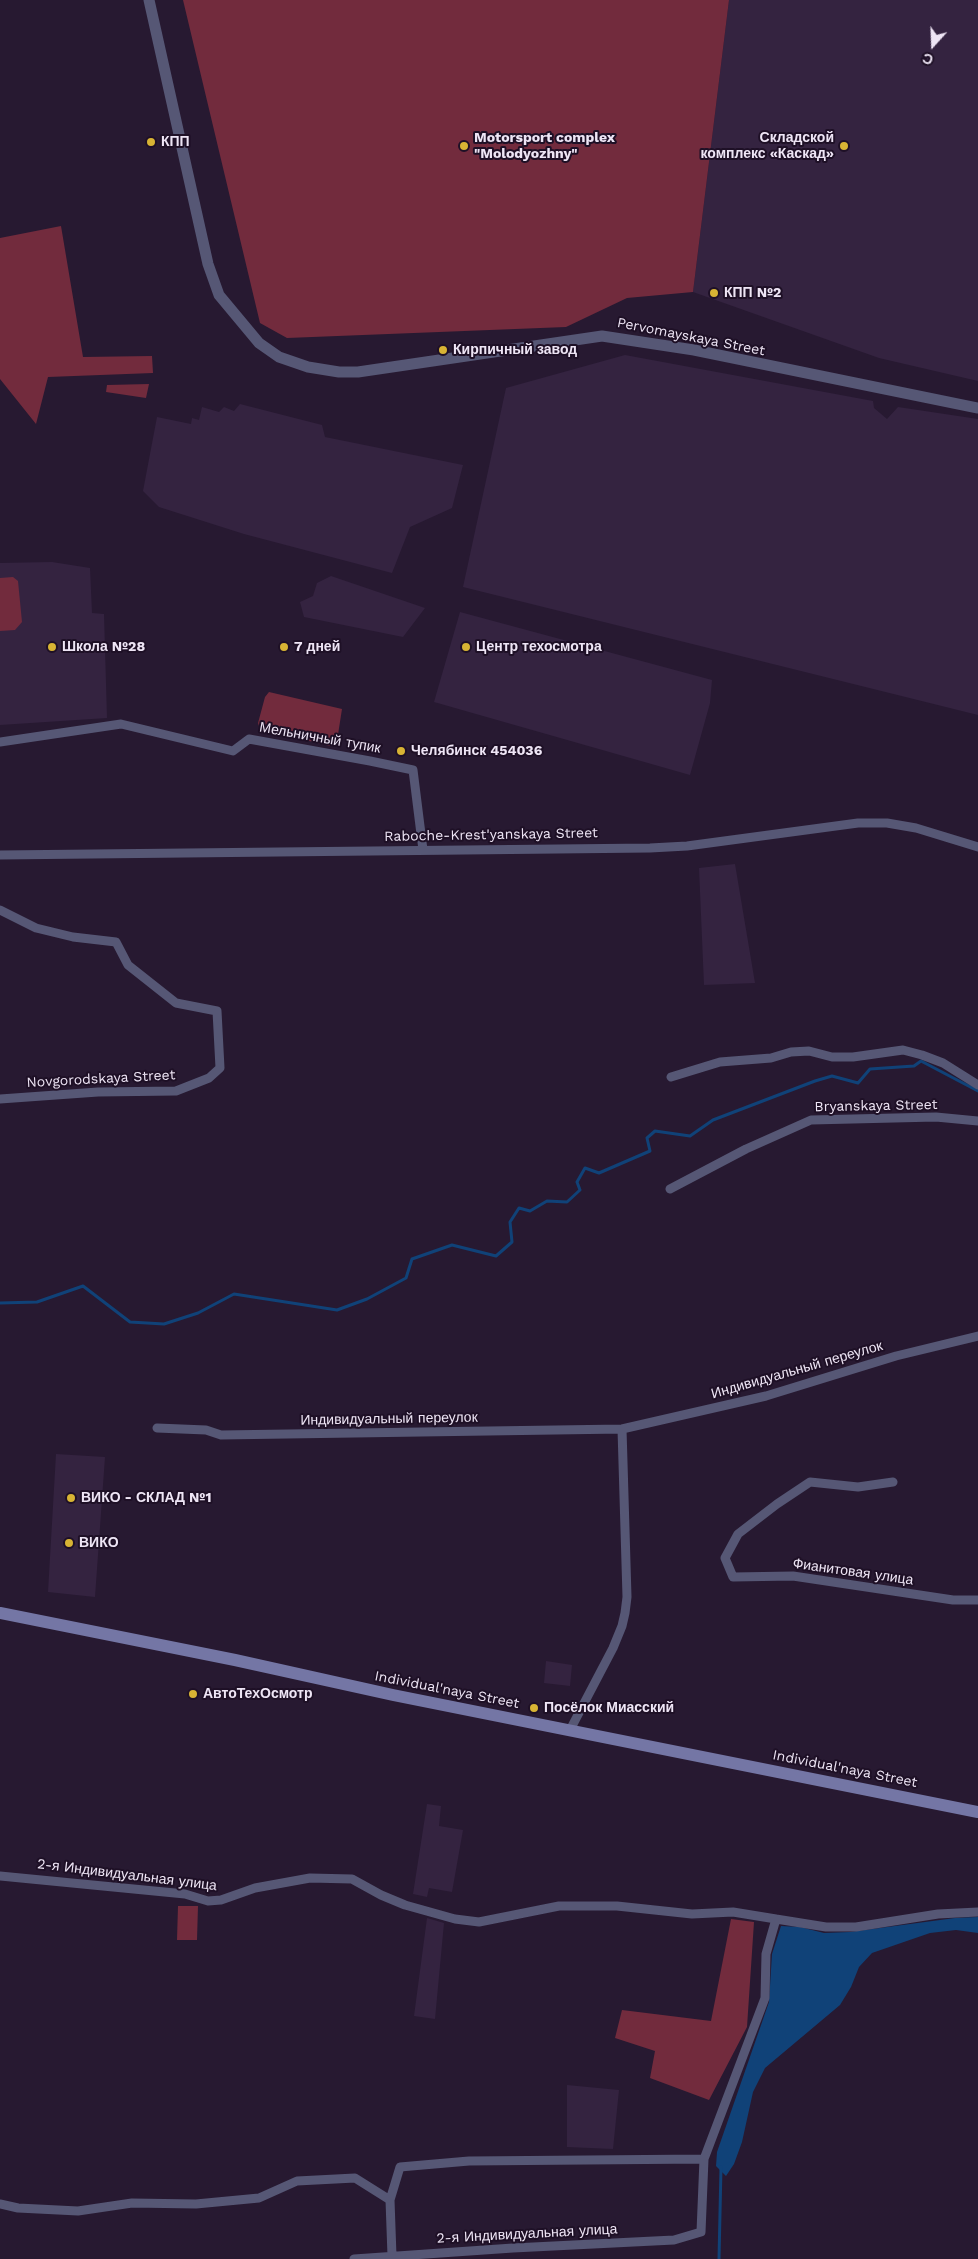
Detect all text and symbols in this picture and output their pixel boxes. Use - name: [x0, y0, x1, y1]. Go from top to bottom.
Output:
- north arrow: [908, 20, 958, 70]
- text: С: [920, 50, 935, 68]
- place label: Motorsport complex "Molodyozhny": [474, 130, 615, 162]
- place label: Складской комплекс «Каскад»: [701, 130, 834, 162]
- place label: КПП: [161, 134, 190, 150]
- marker: КПП: [145, 136, 157, 148]
- marker: Motorsport complex "Molodyozhny": [458, 140, 470, 152]
- marker: Складской комплекс «Каскад»: [838, 140, 850, 152]
- place label: КПП №2: [724, 285, 781, 301]
- marker: КПП №2: [708, 287, 720, 299]
- street label: Pervomayskaya Street: [616, 314, 766, 360]
- place label: Кирпичный завод: [453, 342, 577, 358]
- marker: Кирпичный завод: [437, 344, 449, 356]
- place label: Школа №28: [62, 639, 145, 655]
- place label: 7 дней: [294, 639, 340, 655]
- place label: Центр техосмотра: [476, 639, 602, 655]
- marker: Школа №28: [46, 641, 58, 653]
- marker: 7 дней: [278, 641, 290, 653]
- marker: Центр техосмотра: [460, 641, 472, 653]
- street label: Мельничный тупик: [258, 719, 382, 757]
- place label: Челябинск 454036: [411, 743, 542, 759]
- marker: Челябинск 454036: [395, 745, 407, 757]
- street label: Raboche-Krest'yanskaya Street: [384, 825, 598, 845]
- street label: Novgorodskaya Street: [26, 1067, 176, 1091]
- street label: Bryanskaya Street: [814, 1097, 938, 1115]
- street label: Индивидуальный переулок: [709, 1337, 885, 1403]
- street label: Индивидуальный переулок: [300, 1409, 478, 1429]
- place label: ВИКО - СКЛАД №1: [81, 1490, 211, 1506]
- marker: ВИКО - СКЛАД №1: [65, 1492, 77, 1504]
- place label: ВИКО: [79, 1535, 119, 1551]
- marker: ВИКО: [63, 1537, 75, 1549]
- street label: Фианитовая улица: [792, 1555, 914, 1589]
- street label: Individual'naya Street: [373, 1668, 521, 1712]
- place label: АвтоТехОсмотр: [203, 1686, 312, 1702]
- marker: АвтоТехОсмотр: [187, 1688, 199, 1700]
- place label: Посёлок Миасский: [544, 1700, 674, 1716]
- marker: Посёлок Миасский: [528, 1702, 540, 1714]
- street label: Individual'naya Street: [771, 1747, 919, 1791]
- street label: 2-я Индивидуальная улица: [36, 1856, 218, 1894]
- street label: 2-я Индивидуальная улица: [436, 2221, 618, 2247]

